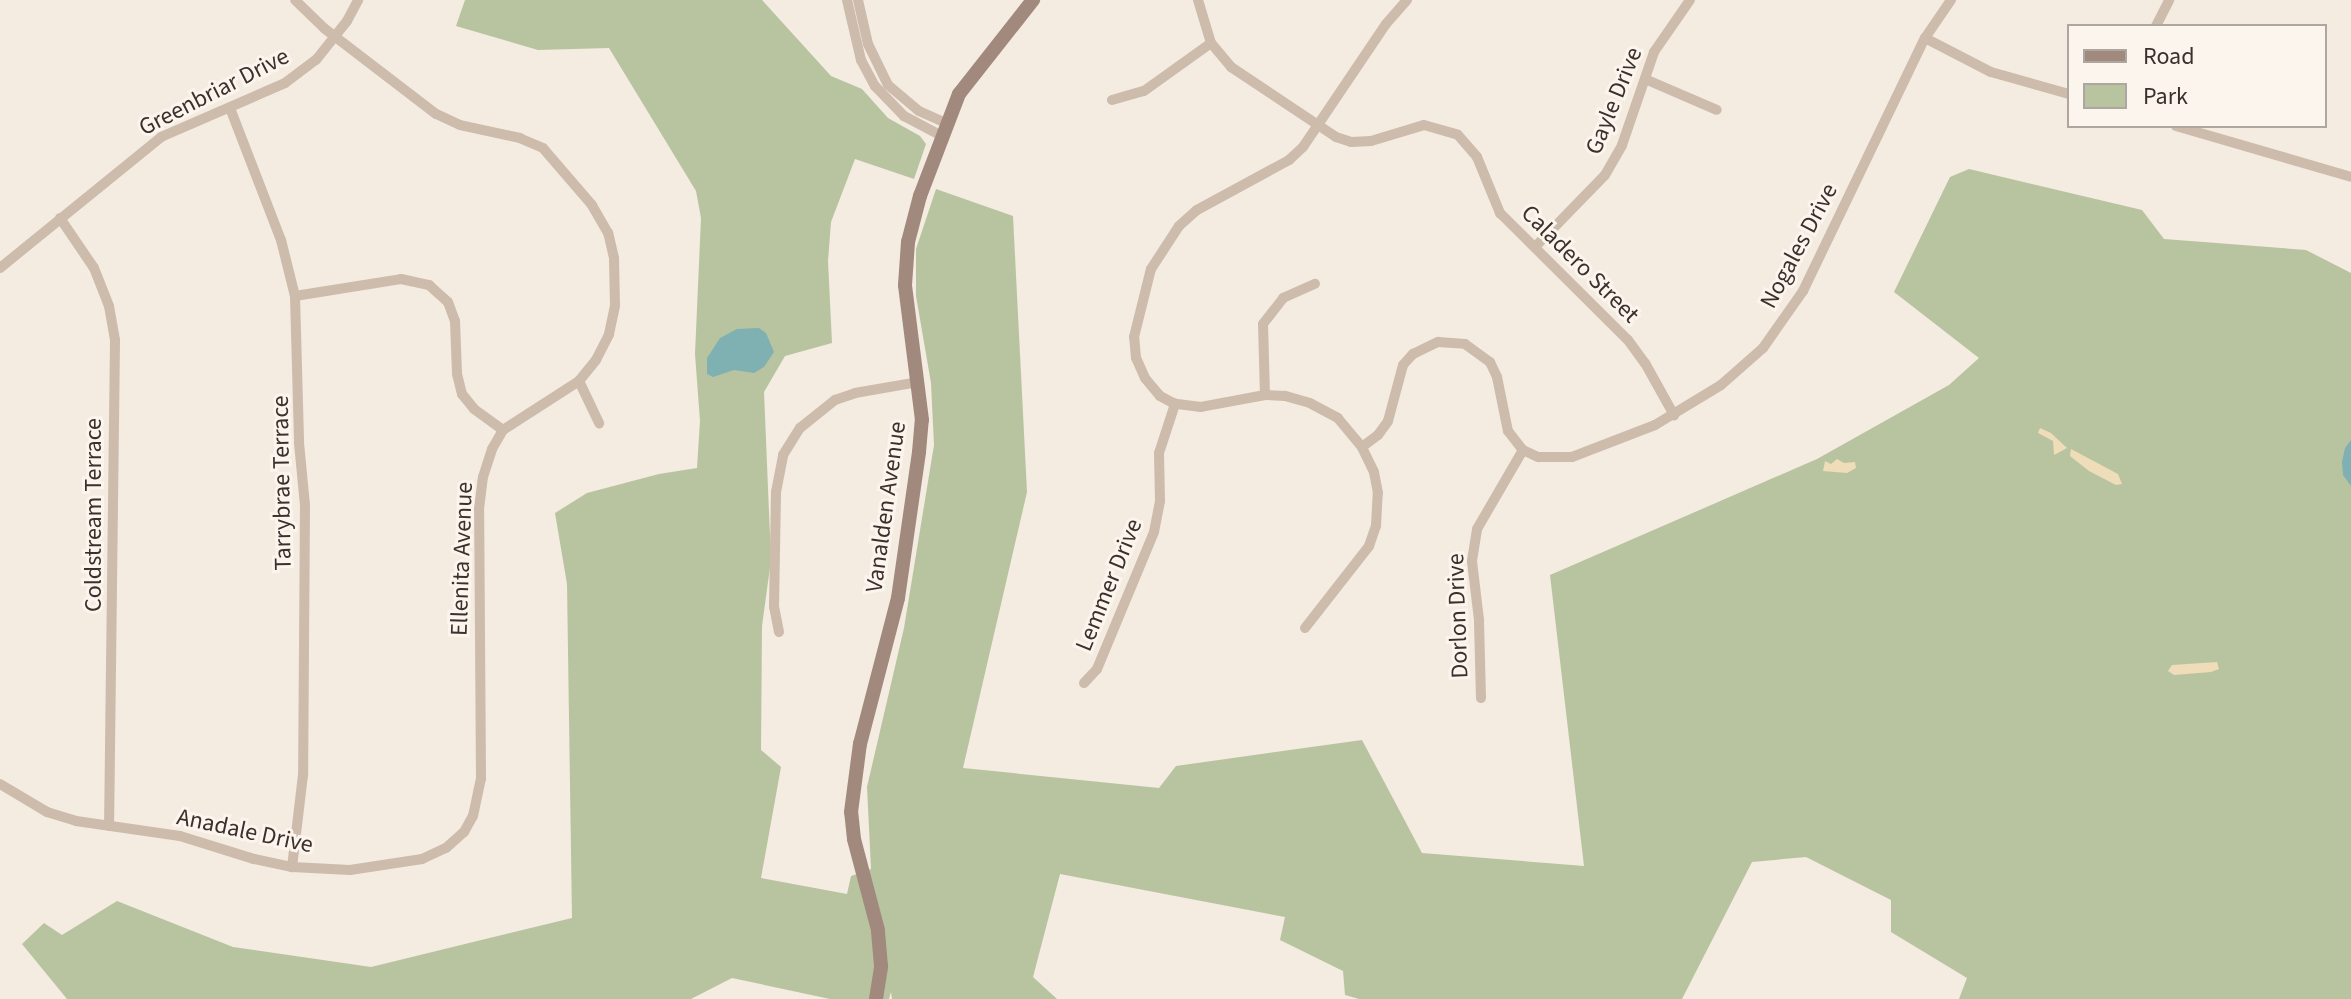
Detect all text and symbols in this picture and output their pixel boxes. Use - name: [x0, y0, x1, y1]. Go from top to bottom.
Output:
- legend: [2067, 24, 2327, 128]
- text: Road: [2143, 39, 2195, 74]
- street label: Greenbriar Drive: [134, 42, 294, 142]
- street label: Gayle Drive: [1579, 43, 1649, 159]
- text: Park: [2143, 79, 2188, 114]
- street label: Nogales Drive: [1754, 179, 1844, 313]
- street label: Caladero Street: [1515, 199, 1645, 329]
- street label: Tarrybrae Terrace: [266, 395, 298, 571]
- street label: Coldstream Terrace: [80, 418, 108, 612]
- street label: Vanalden Avenue: [860, 420, 912, 594]
- street label: Ellenita Avenue: [445, 481, 479, 637]
- street label: Lemmer Drive: [1069, 515, 1149, 655]
- street label: Dorlon Drive: [1441, 553, 1475, 679]
- street label: Anadale Drive: [174, 803, 316, 859]

